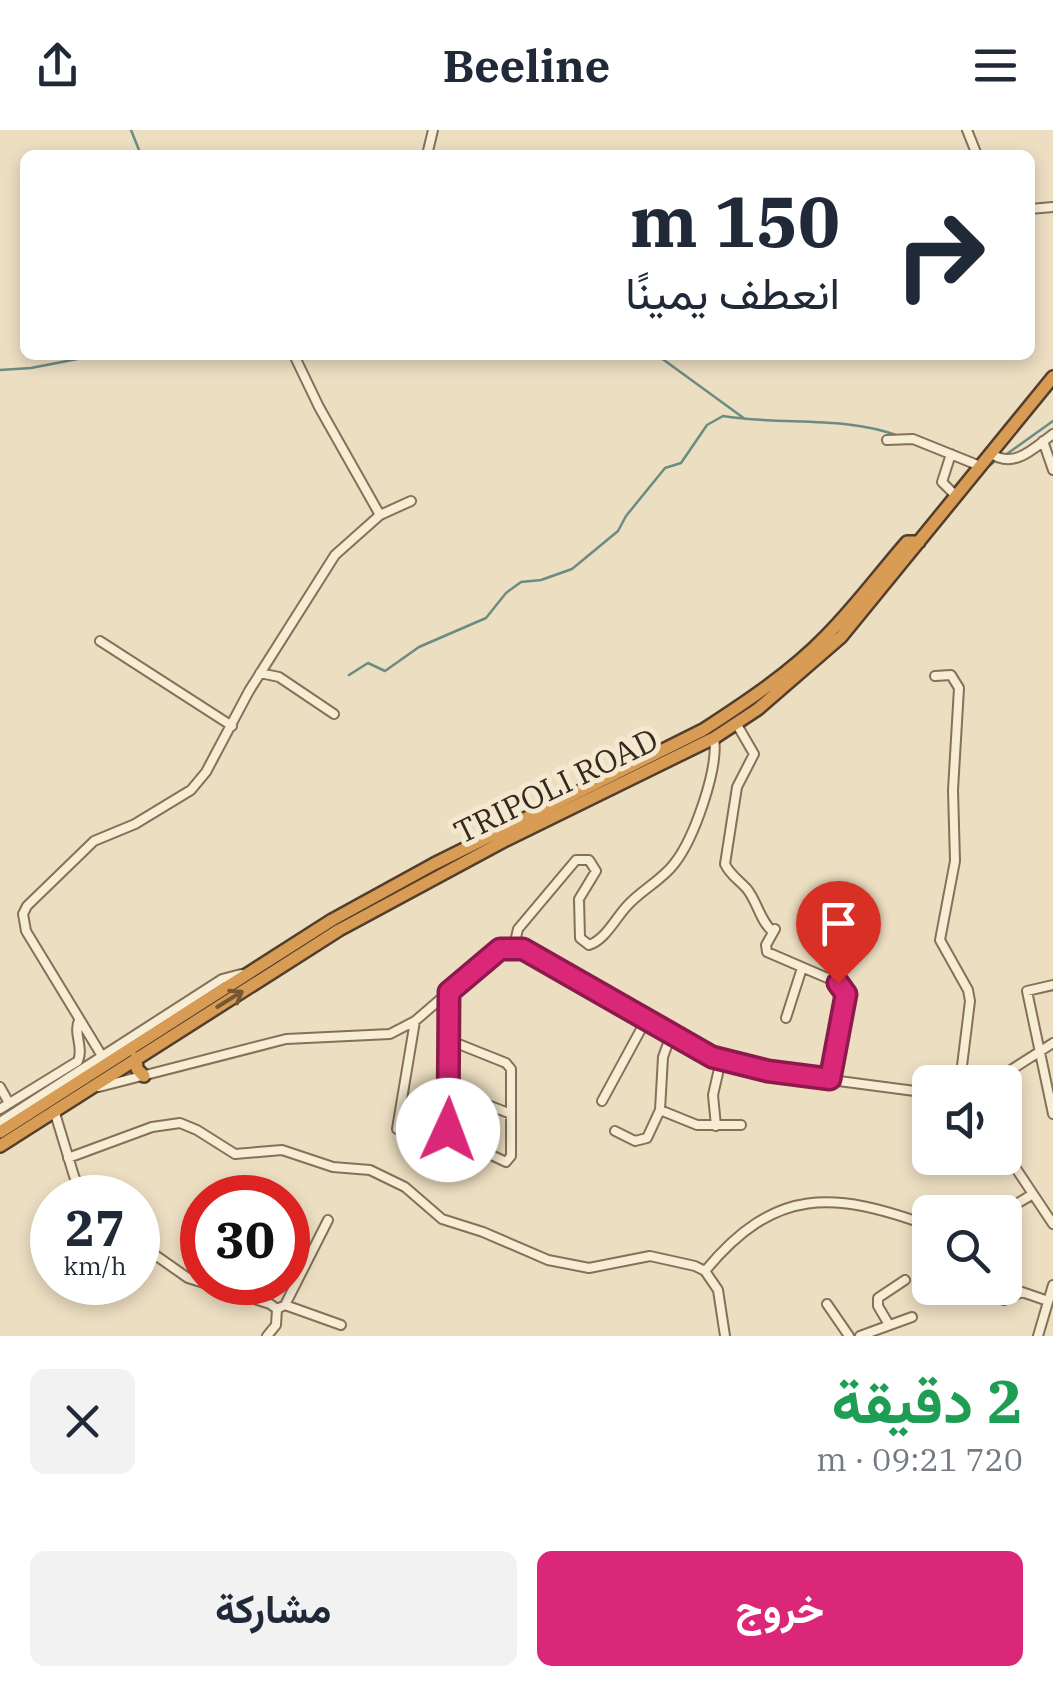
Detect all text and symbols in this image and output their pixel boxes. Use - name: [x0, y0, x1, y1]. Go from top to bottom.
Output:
- text: Beeline: [443, 36, 610, 94]
- icon: share: [30, 38, 85, 93]
- icon: menu: [968, 38, 1023, 93]
- text: 150 m: [630, 175, 840, 266]
- icon: right: [875, 190, 1005, 320]
- text: انعطف يمينًا: [625, 263, 840, 321]
- street label: TRIPOLI ROAD: [447, 718, 664, 853]
- pin: [796, 881, 881, 984]
- icon: arrive: [811, 896, 866, 951]
- one-way arrow: [215, 989, 243, 1009]
- map controls: [912, 1065, 1022, 1305]
- button: sound: [912, 1065, 1022, 1175]
- position arrow: [396, 1078, 500, 1182]
- speed limit sign: 30: [180, 1175, 310, 1305]
- text: 27: [65, 1195, 125, 1260]
- button: search: [912, 1195, 1022, 1305]
- text: km/h: [63, 1249, 127, 1282]
- text: 2 دقيقة: [832, 1361, 1023, 1440]
- button: close: [30, 1369, 135, 1474]
- text: 720 m · 09:21: [816, 1438, 1023, 1480]
- button: مشاركة: [30, 1551, 517, 1666]
- button: خروج: [537, 1551, 1023, 1666]

